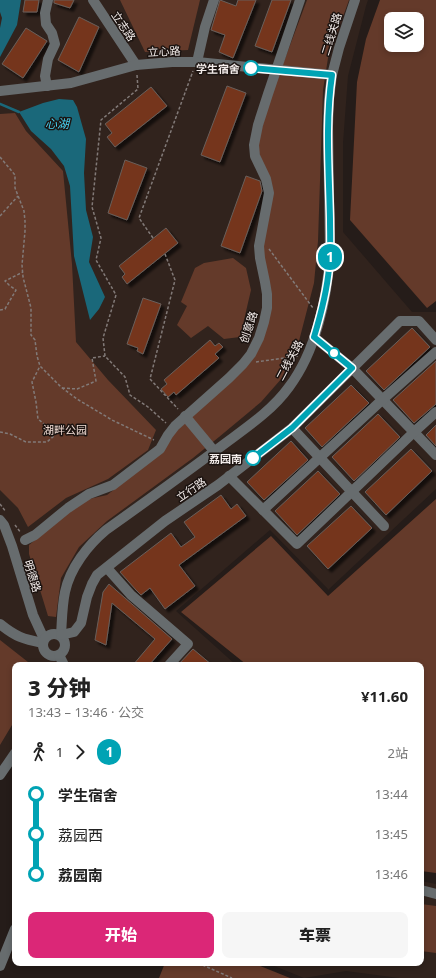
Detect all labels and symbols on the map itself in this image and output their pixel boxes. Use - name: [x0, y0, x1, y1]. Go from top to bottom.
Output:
- street label: 立志路: [109, 8, 139, 44]
- street label: 二线关路: [317, 11, 345, 57]
- street label: 立心路: [147, 43, 181, 59]
- marker: 学生宿舍: [243, 60, 259, 76]
- place label: 学生宿舍: [196, 61, 240, 76]
- water label: 心湖: [45, 115, 71, 132]
- line badge: 1: [317, 244, 343, 270]
- street label: 创意路: [236, 309, 260, 345]
- street label: 二线关路: [272, 337, 306, 383]
- unlabelled marker: [328, 347, 340, 359]
- park label: 湖畔公园: [43, 422, 87, 437]
- marker: 荔园南: [245, 450, 261, 466]
- place label: 荔园南: [209, 451, 242, 466]
- street label: 立行路: [173, 474, 209, 504]
- street label: 明德路: [21, 558, 45, 594]

